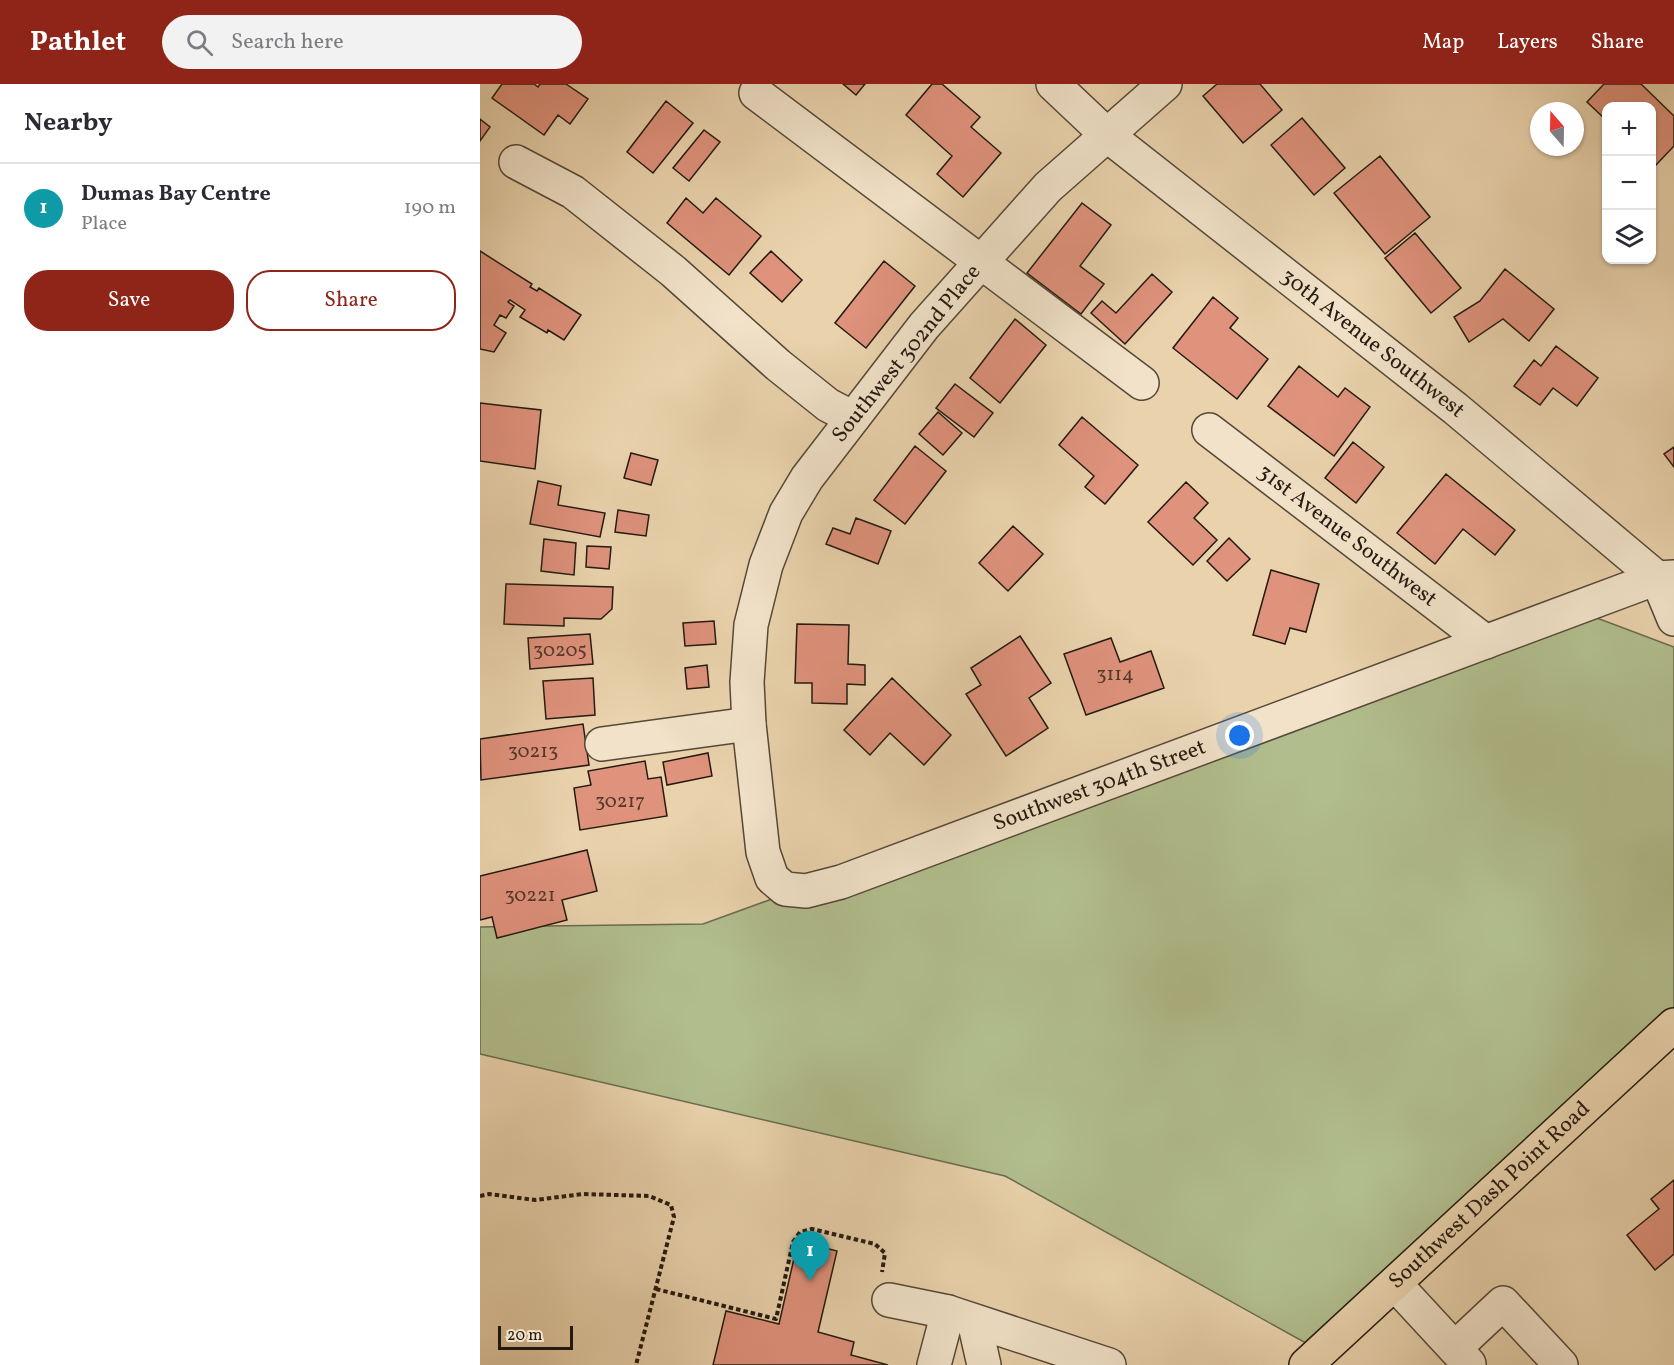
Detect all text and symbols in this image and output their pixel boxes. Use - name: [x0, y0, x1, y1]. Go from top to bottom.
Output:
- search box: [162, 15, 582, 69]
- text: Pathlet: [30, 23, 126, 62]
- icon: search: [183, 26, 216, 59]
- text: Search here: [231, 27, 344, 58]
- text: Map: [1422, 28, 1464, 57]
- text: Layers: [1497, 28, 1558, 57]
- text: Share: [1591, 28, 1644, 57]
- north arrow: [1530, 102, 1584, 156]
- map controls: [1602, 102, 1656, 264]
- button: +: [1602, 102, 1656, 156]
- text: Nearby: [24, 105, 113, 141]
- button: −: [1602, 156, 1656, 210]
- text: Dumas Bay Centre: [81, 179, 271, 210]
- text: 1: [39, 194, 48, 222]
- text: 190 m: [404, 194, 456, 222]
- text: Place: [81, 210, 127, 238]
- button: layers: [1602, 210, 1656, 264]
- street label: Southwest 302nd Place: [825, 258, 989, 450]
- street label: 30th Avenue Southwest: [1274, 261, 1472, 426]
- button: Save: [24, 270, 234, 331]
- button: Share: [246, 270, 456, 331]
- street label: 31st Avenue Southwest: [1251, 457, 1444, 615]
- house number: 30205: [533, 637, 587, 665]
- house number: 3114: [1096, 661, 1134, 689]
- your location: [1225, 721, 1254, 750]
- street label: Southwest 304th Street: [989, 732, 1211, 839]
- house number: 30213: [508, 738, 558, 766]
- house number: 30217: [595, 788, 645, 816]
- house number: 30221: [504, 882, 556, 910]
- street label: Southwest Dash Point Road: [1382, 1094, 1597, 1297]
- pin: 1: [790, 1232, 830, 1281]
- scale bar: [498, 1323, 573, 1350]
- text: 20 m: [507, 1325, 542, 1347]

